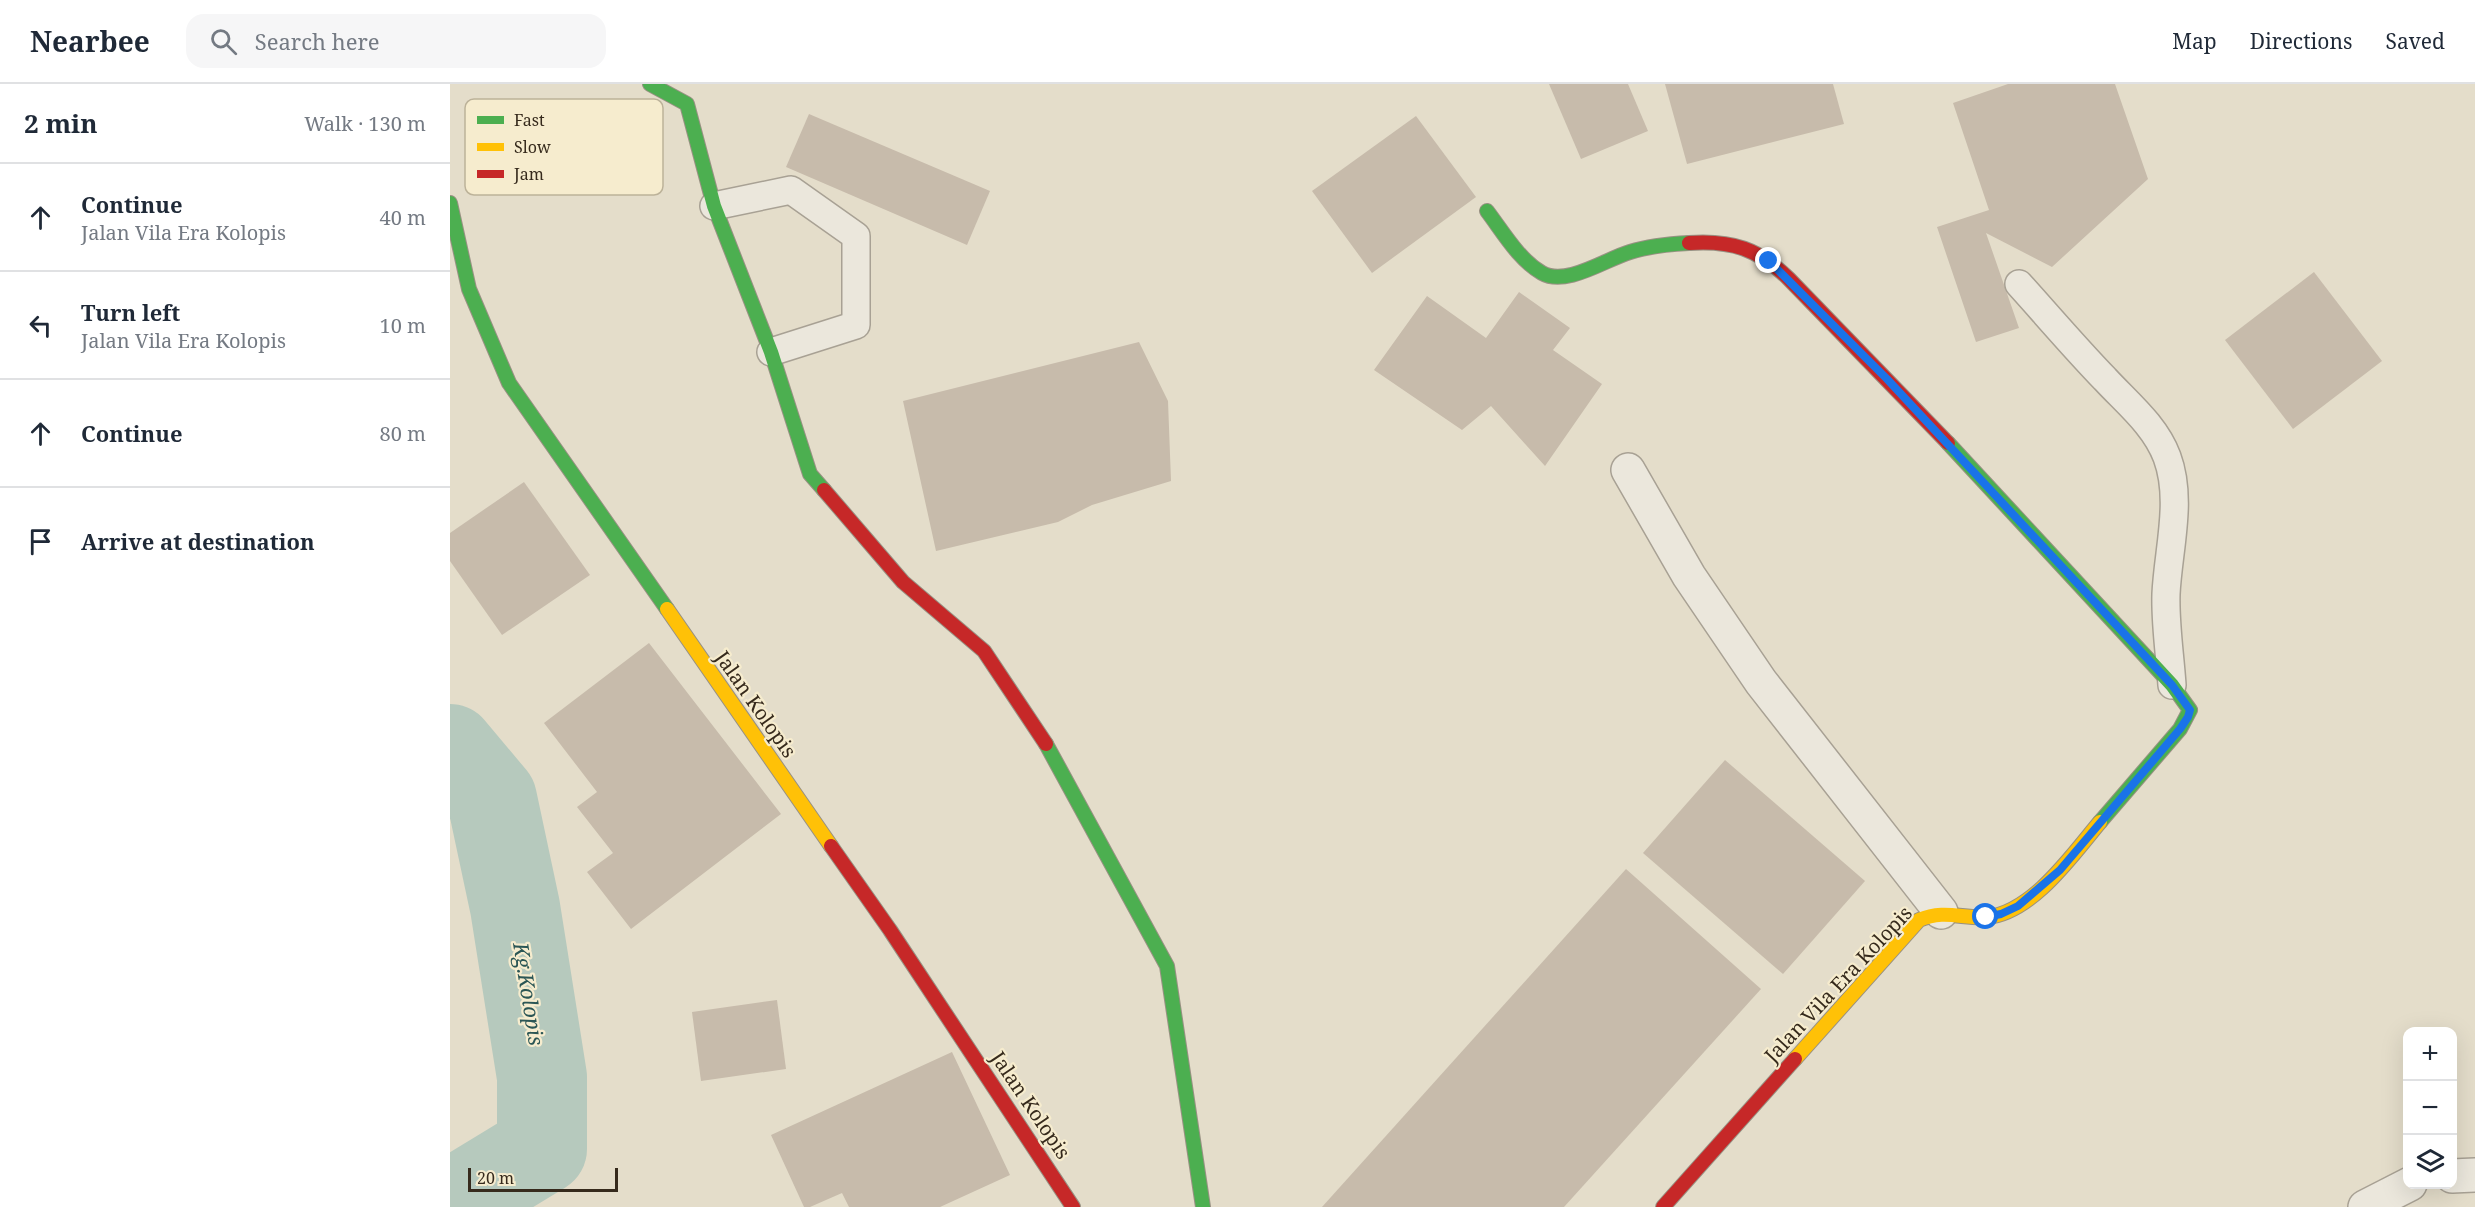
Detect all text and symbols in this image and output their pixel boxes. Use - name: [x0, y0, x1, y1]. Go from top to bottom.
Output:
- search box: [186, 14, 606, 68]
- text: Nearbee: [30, 22, 150, 60]
- icon: search: [207, 25, 240, 58]
- text: Search here: [255, 26, 380, 56]
- text: Map: [2172, 27, 2217, 55]
- text: Directions: [2250, 27, 2352, 55]
- text: Saved: [2385, 27, 2445, 55]
- legend: [465, 99, 663, 195]
- text: 2 min: [24, 105, 98, 141]
- text: Fast: [514, 109, 545, 131]
- text: Walk · 130 m: [304, 110, 426, 137]
- text: Slow: [514, 136, 551, 158]
- text: Jam: [513, 163, 544, 185]
- text: Continue: [81, 189, 183, 219]
- icon: ahead: [24, 201, 57, 234]
- text: 40 m: [380, 204, 426, 231]
- text: Jalan Vila Era Kolopis: [81, 219, 286, 246]
- route end: [1755, 247, 1781, 273]
- text: Turn left: [81, 297, 180, 327]
- icon: left: [24, 309, 57, 342]
- text: 10 m: [380, 312, 426, 339]
- text: Jalan Vila Era Kolopis: [81, 327, 286, 354]
- icon: ahead: [24, 417, 57, 450]
- text: Continue: [81, 418, 183, 448]
- text: 80 m: [380, 420, 426, 447]
- icon: arrive: [24, 525, 57, 558]
- text: Arrive at destination: [81, 526, 315, 556]
- street label: Jalan Kolopis: [709, 644, 803, 763]
- street label: Jalan Vila Era Kolopis: [1758, 900, 1918, 1069]
- route start: [1972, 903, 1998, 929]
- water label: Kg.Kolopis: [507, 939, 551, 1048]
- map controls: [2403, 1027, 2457, 1189]
- button: +: [2403, 1027, 2457, 1081]
- street label: Jalan Kolopis: [984, 1045, 1077, 1164]
- button: −: [2403, 1081, 2457, 1135]
- button: layers: [2403, 1135, 2457, 1189]
- scale bar: [468, 1165, 618, 1192]
- text: 20 m: [477, 1167, 514, 1189]

